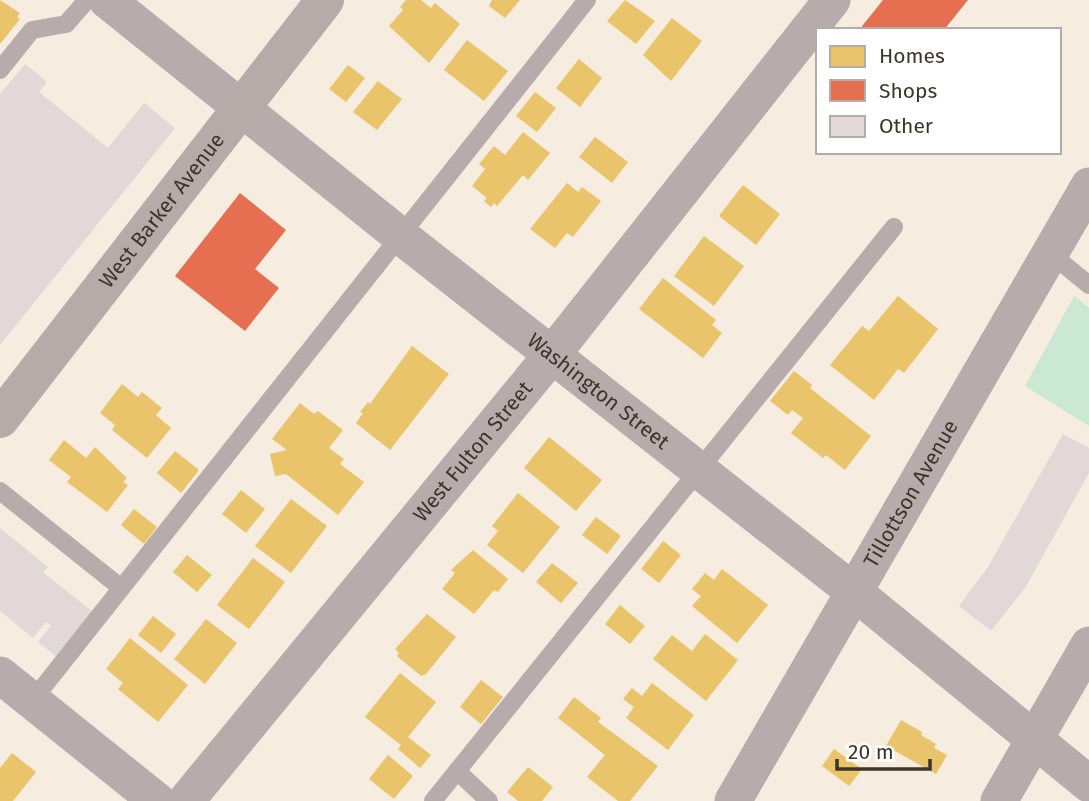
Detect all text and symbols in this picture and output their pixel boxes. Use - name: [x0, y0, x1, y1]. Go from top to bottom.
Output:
- legend: [816, 28, 1061, 154]
- text: Homes: [879, 43, 945, 69]
- text: Shops: [879, 78, 937, 104]
- text: Other: [879, 113, 933, 139]
- street label: West Barker Avenue: [93, 128, 230, 293]
- street label: Washington Street: [522, 327, 675, 455]
- street label: West Fulton Street: [407, 376, 538, 527]
- street label: Tillottson Avenue: [858, 415, 964, 572]
- scale bar: [837, 728, 930, 772]
- text: 20 m: [848, 739, 894, 765]

